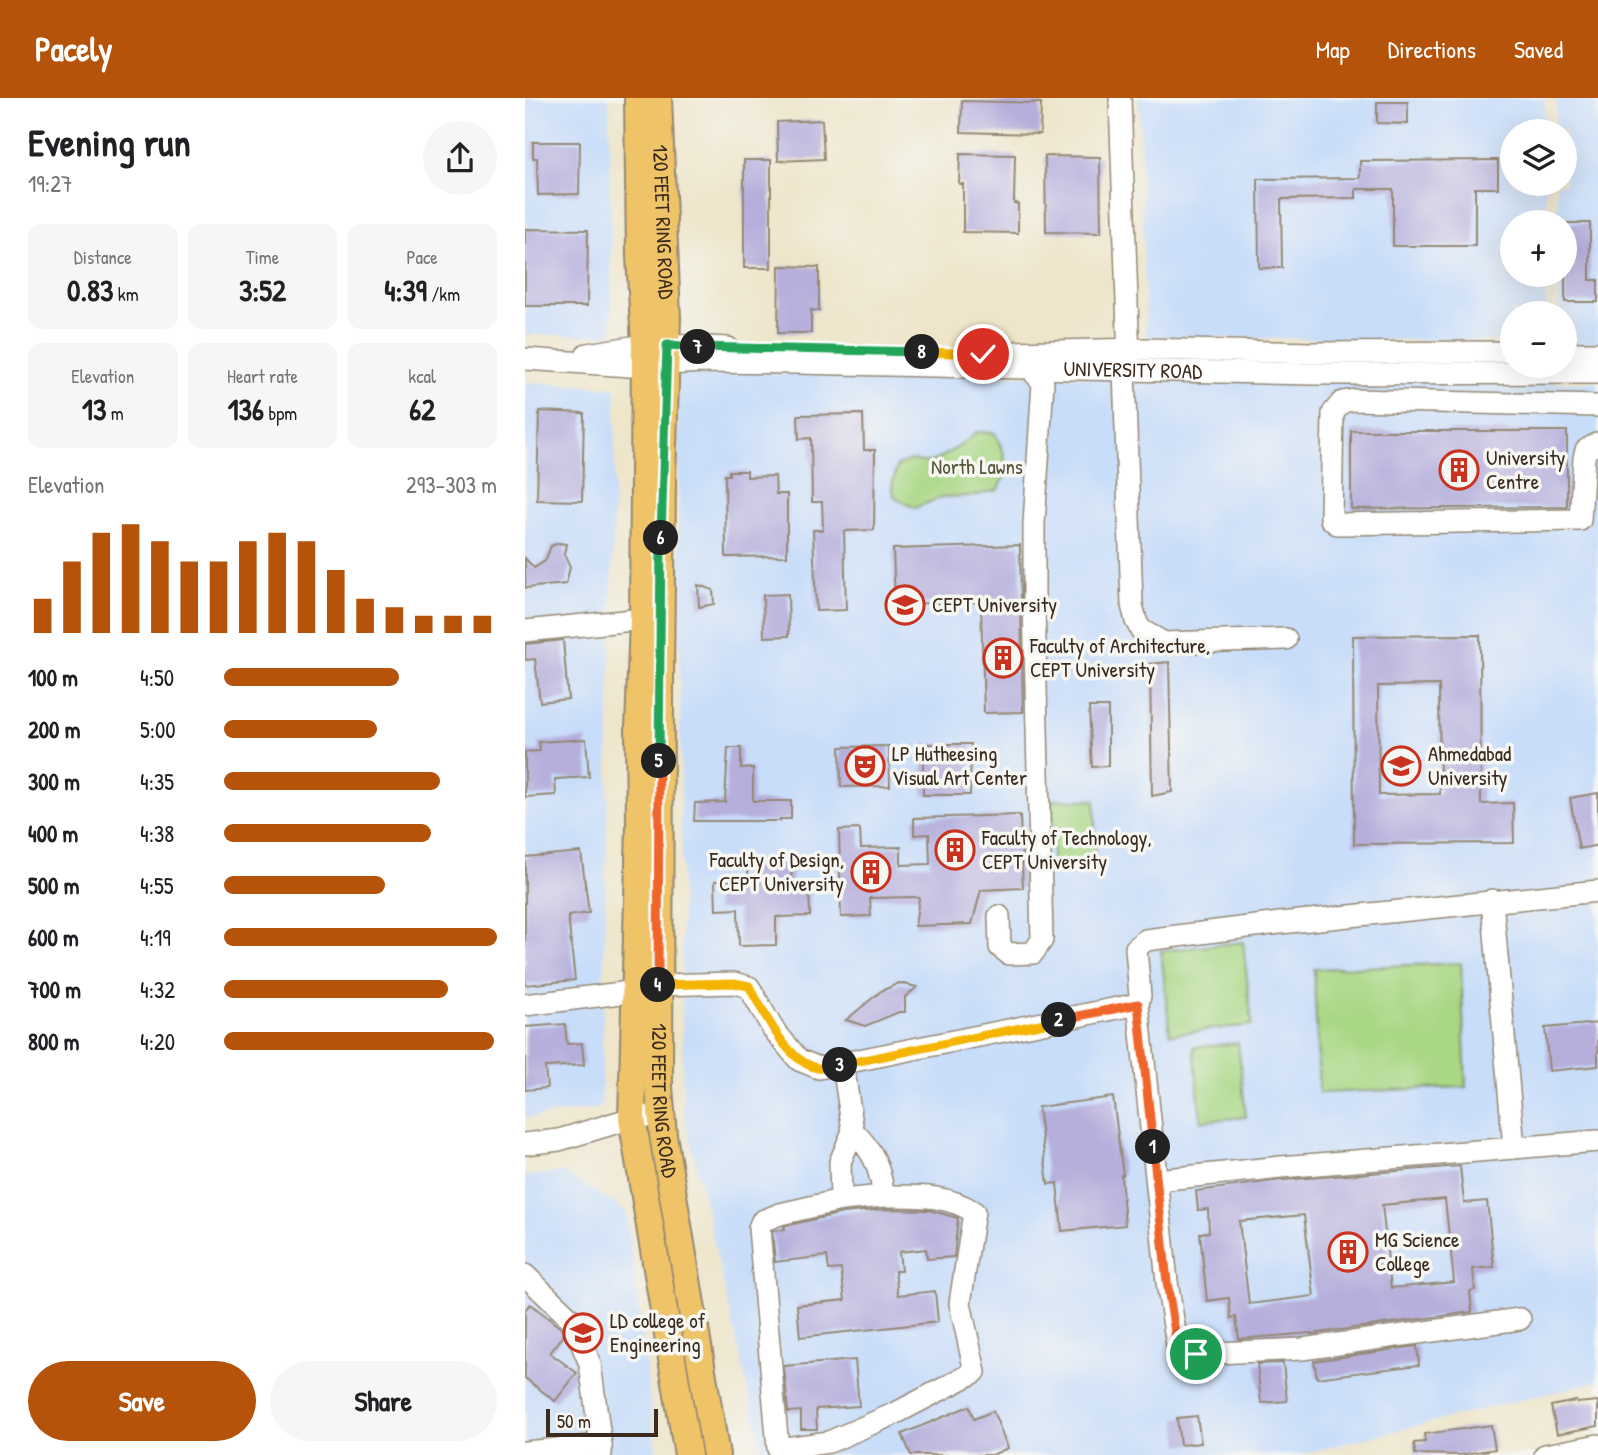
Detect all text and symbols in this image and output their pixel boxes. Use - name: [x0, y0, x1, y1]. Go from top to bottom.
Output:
- text: Pacely: [35, 27, 112, 71]
- text: Map: [1316, 33, 1350, 65]
- text: Directions: [1388, 33, 1476, 65]
- text: Saved: [1514, 33, 1563, 65]
- text: Evening run: [28, 116, 191, 168]
- map controls: [1500, 119, 1577, 378]
- button: layers: [1500, 119, 1577, 196]
- button: share: [423, 121, 497, 195]
- street label: 120 FEET RING ROAD: [646, 144, 681, 300]
- text: 19:27: [28, 168, 72, 199]
- button: +: [1500, 210, 1577, 287]
- text: Distance: [74, 244, 132, 270]
- text: Time: [246, 244, 279, 270]
- text: Pace: [406, 244, 438, 270]
- text: 0.83: [67, 270, 113, 310]
- text: 3:52: [239, 270, 286, 310]
- text: 4:39: [384, 270, 427, 310]
- text: km: [113, 281, 139, 307]
- text: /km: [427, 281, 460, 307]
- button: −: [1500, 301, 1577, 378]
- pin: [953, 324, 1013, 384]
- pin: 7: [681, 330, 715, 364]
- text: 7: [693, 333, 702, 359]
- pin: 8: [905, 334, 939, 370]
- icon: check: [964, 335, 1002, 373]
- text: 8: [917, 338, 926, 364]
- street label: UNIVERSITY ROAD: [1063, 354, 1202, 386]
- text: Elevation: [71, 363, 134, 389]
- text: Heart rate: [227, 363, 298, 389]
- text: kcal: [408, 363, 436, 389]
- text: 13: [82, 389, 106, 429]
- text: 136: [228, 389, 264, 429]
- text: 62: [409, 389, 435, 429]
- text: m: [106, 400, 124, 426]
- text: bpm: [264, 400, 297, 426]
- place label: University Centre: [1486, 443, 1566, 496]
- building icon: University Centre: [1438, 449, 1480, 491]
- park label: North Lawns: [931, 452, 1023, 481]
- text: Elevation: [28, 469, 104, 500]
- text: 293–303 m: [406, 469, 497, 500]
- pin: 6: [643, 520, 679, 556]
- text: 6: [657, 524, 664, 550]
- school or university icon: CEPT University: [884, 584, 926, 626]
- place label: CEPT University: [932, 590, 1057, 619]
- place label: Faculty of Architecture, CEPT University: [1029, 631, 1210, 684]
- building icon: Faculty of Architecture, CEPT University: [982, 637, 1024, 679]
- text: 100 m: [28, 662, 78, 693]
- text: 4:50: [140, 662, 174, 693]
- text: 200 m: [28, 714, 80, 745]
- text: 5:00: [140, 714, 176, 745]
- place label: LP Hutheesing Visual Art Center: [892, 739, 1027, 792]
- place label: Ahmedabad University: [1428, 739, 1511, 792]
- pin: 5: [641, 744, 677, 778]
- theatre icon: LP Hutheesing Visual Art Center: [844, 745, 886, 787]
- school or university icon: Ahmedabad University: [1380, 745, 1422, 787]
- text: 5: [654, 747, 663, 773]
- text: 300 m: [28, 766, 80, 797]
- text: 4:35: [140, 766, 174, 797]
- text: 400 m: [28, 818, 78, 849]
- text: 4:38: [140, 818, 174, 849]
- place label: Faculty of Technology, CEPT University: [981, 823, 1152, 876]
- building icon: Faculty of Technology, CEPT University: [934, 829, 976, 871]
- place label: Faculty of Design, CEPT University: [709, 845, 844, 898]
- building icon: Faculty of Design, CEPT University: [850, 851, 892, 893]
- text: 500 m: [28, 870, 79, 901]
- text: 4:55: [140, 870, 173, 901]
- text: 600 m: [28, 922, 79, 953]
- text: 4:19: [140, 922, 171, 953]
- pin: 4: [641, 968, 675, 1002]
- text: 4: [654, 971, 661, 997]
- text: 700 m: [28, 974, 81, 1005]
- text: 4:32: [140, 974, 175, 1005]
- pin: 2: [1041, 1002, 1077, 1038]
- text: 2: [1054, 1006, 1063, 1032]
- street label: 120 FEET RING ROAD: [645, 1023, 685, 1180]
- text: 800 m: [28, 1026, 80, 1057]
- text: 4:20: [140, 1026, 175, 1057]
- pin: 3: [823, 1048, 857, 1082]
- text: 3: [835, 1051, 844, 1077]
- pin: 1: [1135, 1130, 1171, 1164]
- text: 1: [1149, 1133, 1156, 1159]
- place label: MG Science College: [1375, 1225, 1459, 1278]
- building icon: MG Science College: [1327, 1231, 1369, 1273]
- place label: LD college of Engineering: [610, 1306, 706, 1359]
- school or university icon: LD college of Engineering: [562, 1312, 604, 1354]
- pin: [1166, 1324, 1226, 1384]
- icon: arrive: [1177, 1335, 1215, 1373]
- button: Save: [28, 1361, 256, 1441]
- button: Share: [270, 1361, 497, 1441]
- scale bar: [546, 1406, 658, 1438]
- text: 50 m: [557, 1408, 591, 1434]

